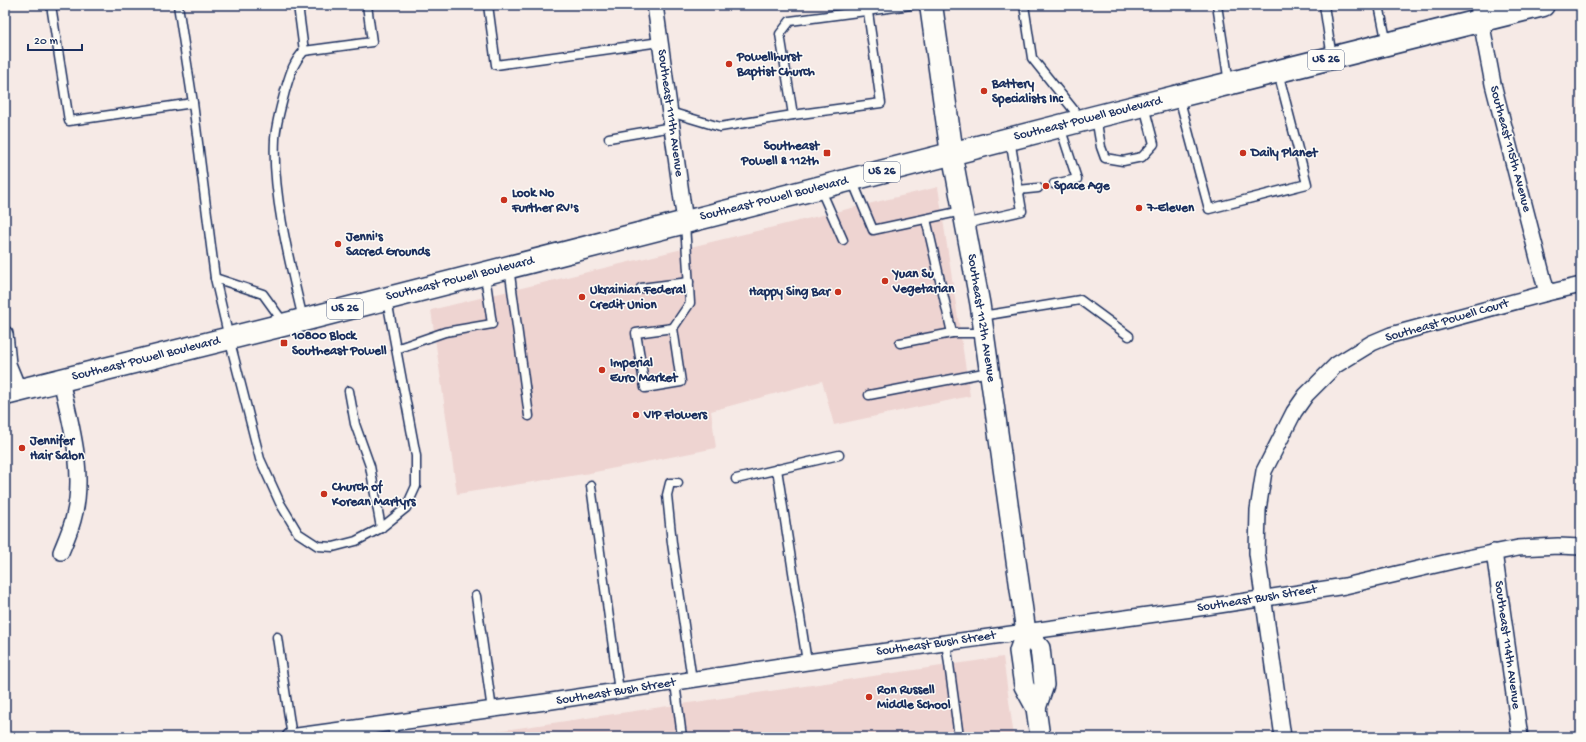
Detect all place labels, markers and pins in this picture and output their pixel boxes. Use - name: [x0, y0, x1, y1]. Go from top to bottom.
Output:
- place label: Powellhurst Baptist Church: [736, 50, 815, 81]
- marker: Powellhurst Baptist Church: [724, 59, 734, 69]
- place label: Battery Specialists Inc: [991, 77, 1065, 108]
- marker: Battery Specialists Inc: [979, 86, 989, 96]
- place label: Southeast Powell & 112th: [740, 139, 821, 169]
- place label: Daily Planet: [1250, 146, 1319, 161]
- marker: Southeast Powell & 112th: [822, 148, 832, 158]
- marker: Daily Planet: [1238, 148, 1248, 158]
- place label: Space Age: [1054, 179, 1111, 195]
- marker: Space Age: [1041, 181, 1051, 191]
- place label: Look No Further RV's: [511, 186, 579, 216]
- marker: Look No Further RV's: [499, 195, 509, 205]
- place label: 7-Eleven: [1146, 201, 1195, 216]
- marker: 7-Eleven: [1134, 203, 1144, 213]
- place label: Jenni's Sacred Grounds: [345, 230, 431, 260]
- marker: Jenni's Sacred Grounds: [333, 239, 343, 249]
- place label: Yuan Su Vegetarian: [891, 267, 955, 297]
- marker: Yuan Su Vegetarian: [880, 276, 890, 286]
- place label: Ukrainian Federal Credit Union: [589, 283, 686, 313]
- place label: Happy Sing Bar: [749, 285, 831, 301]
- marker: Happy Sing Bar: [833, 287, 843, 297]
- marker: Ukrainian Federal Credit Union: [577, 292, 587, 302]
- place label: 10800 Block Southeast Powell: [291, 329, 387, 359]
- marker: 10800 Block Southeast Powell: [279, 338, 289, 348]
- place label: Imperial Euro Market: [610, 356, 679, 386]
- marker: Imperial Euro Market: [597, 365, 607, 375]
- place label: VIP Flowers: [643, 408, 708, 423]
- marker: VIP Flowers: [631, 410, 641, 420]
- place label: Jennifer Hair Salon: [29, 433, 85, 464]
- marker: Jennifer Hair Salon: [17, 443, 27, 453]
- place label: Church of Korean Martyrs: [331, 479, 417, 510]
- marker: Church of Korean Martyrs: [319, 489, 329, 499]
- place label: Ron Russell Middle School: [876, 683, 951, 713]
- marker: Ron Russell Middle School: [864, 692, 874, 702]

